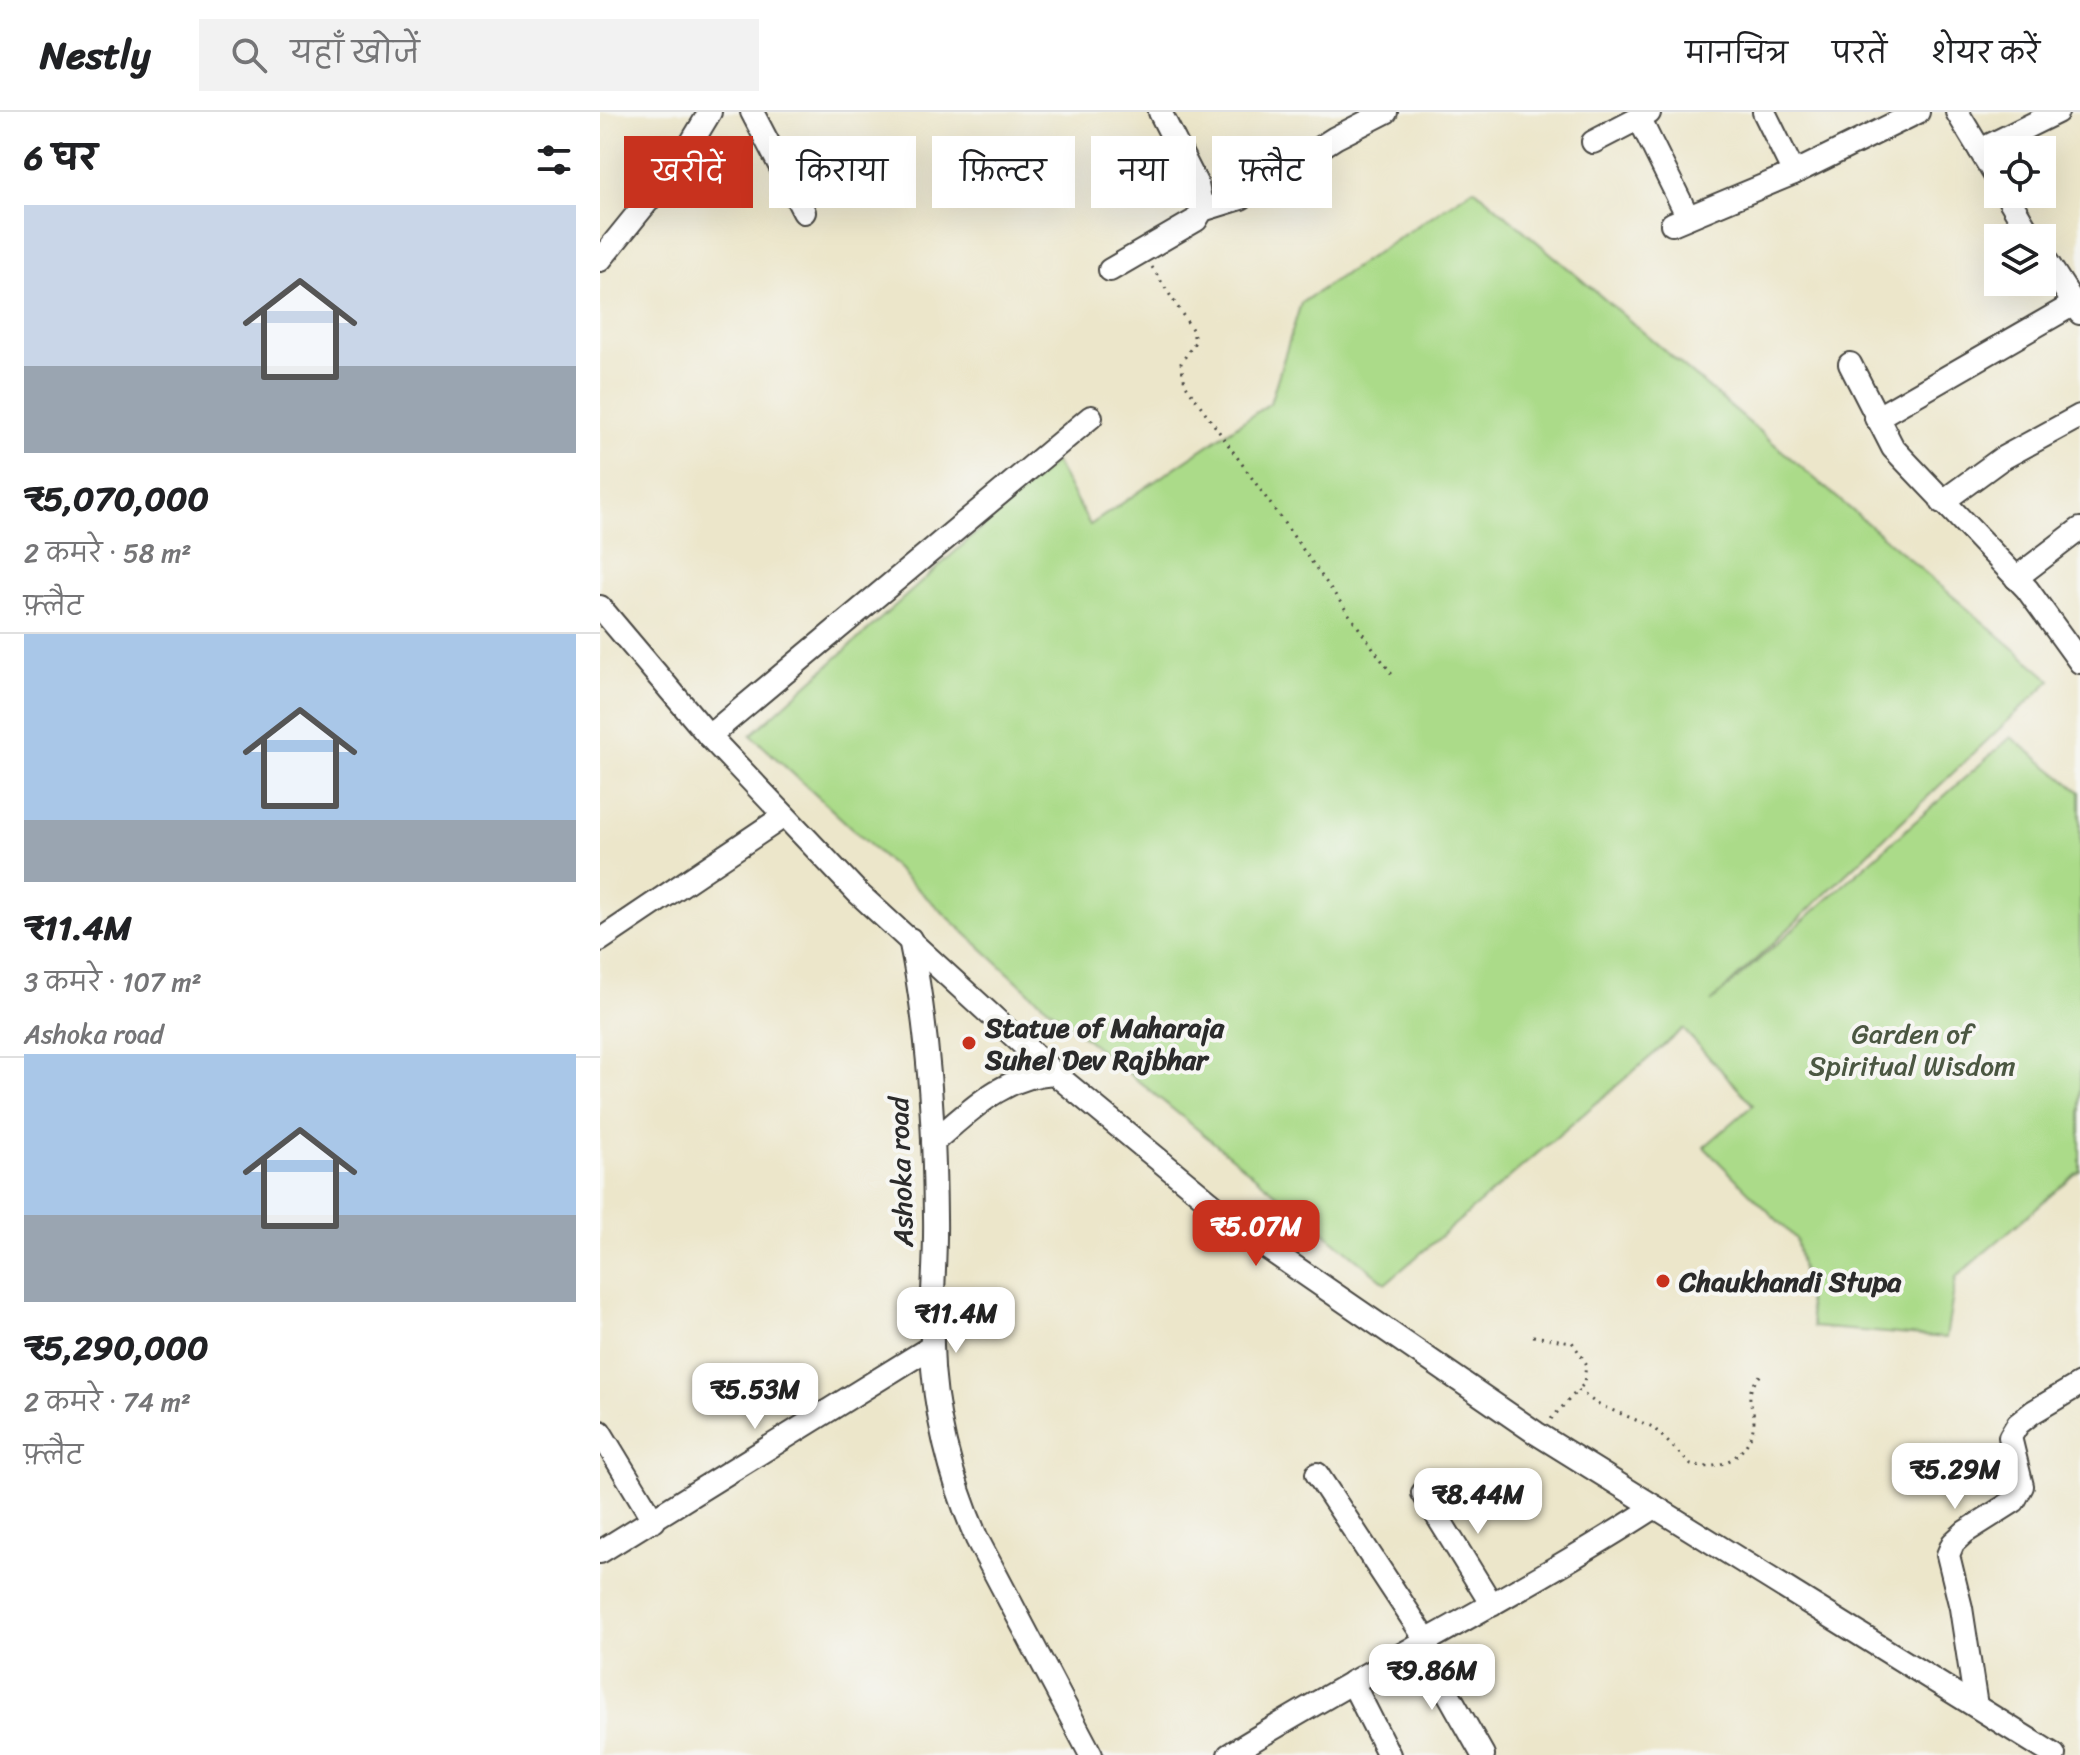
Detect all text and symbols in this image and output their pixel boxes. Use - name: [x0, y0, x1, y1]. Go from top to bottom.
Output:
- search box: [199, 19, 759, 91]
- text: Nestly: [40, 22, 151, 89]
- text: यहाँ खोजें: [291, 26, 420, 80]
- text: मानचित्र: [1685, 29, 1788, 78]
- text: परतें: [1832, 29, 1887, 78]
- text: शेयर करें: [1931, 29, 2040, 78]
- icon: search: [227, 33, 271, 77]
- text: 6 घर: [24, 128, 97, 188]
- chip: खरीदें: [624, 136, 753, 208]
- chip: किराया: [769, 136, 916, 208]
- chip: फ़िल्टर: [932, 136, 1075, 208]
- chip: नया: [1091, 136, 1196, 208]
- chip: फ़्लैट: [1212, 136, 1332, 208]
- map controls: [1984, 136, 2056, 296]
- button: locate: [1984, 136, 2056, 208]
- icon: filters: [532, 138, 576, 182]
- button: layers: [1984, 224, 2056, 296]
- icon: home: [228, 257, 372, 401]
- text: ₹5,070,000: [24, 469, 209, 529]
- text: 2 कमरे · 58 m²: [24, 530, 191, 576]
- text: फ़्लैट: [24, 583, 83, 629]
- icon: home: [228, 686, 372, 830]
- text: ₹11.4M: [24, 898, 131, 958]
- text: 3 कमरे · 107 m²: [24, 959, 202, 1005]
- place label: Statue of Maharaja Suhel Dev Rajbhar: [984, 1003, 1225, 1084]
- park label: Garden of Spiritual Wisdom: [1808, 1009, 2016, 1090]
- text: Ashoka road: [24, 1011, 164, 1057]
- marker: Statue of Maharaja Suhel Dev Rajbhar: [960, 1034, 978, 1052]
- street label: Ashoka road: [874, 1094, 928, 1249]
- icon: home: [228, 1106, 372, 1250]
- pin: ₹5.07M: [1191, 1200, 1321, 1268]
- text: ₹5.07M: [1211, 1203, 1301, 1249]
- place label: Chaukhandi Stupa: [1678, 1257, 1902, 1306]
- marker: Chaukhandi Stupa: [1654, 1272, 1672, 1290]
- pin: ₹11.4M: [891, 1287, 1021, 1355]
- text: ₹11.4M: [915, 1290, 997, 1336]
- text: ₹5,290,000: [24, 1318, 209, 1378]
- pin: ₹5.53M: [690, 1363, 820, 1431]
- text: ₹5.53M: [710, 1366, 800, 1412]
- text: 2 कमरे · 74 m²: [24, 1379, 191, 1425]
- text: फ़्लैट: [24, 1432, 83, 1478]
- pin: ₹5.29M: [1890, 1443, 2020, 1511]
- text: ₹5.29M: [1910, 1446, 2000, 1492]
- pin: ₹8.44M: [1413, 1468, 1543, 1536]
- text: ₹8.44M: [1432, 1471, 1524, 1517]
- pin: ₹9.86M: [1367, 1644, 1497, 1712]
- text: ₹9.86M: [1387, 1647, 1477, 1693]

